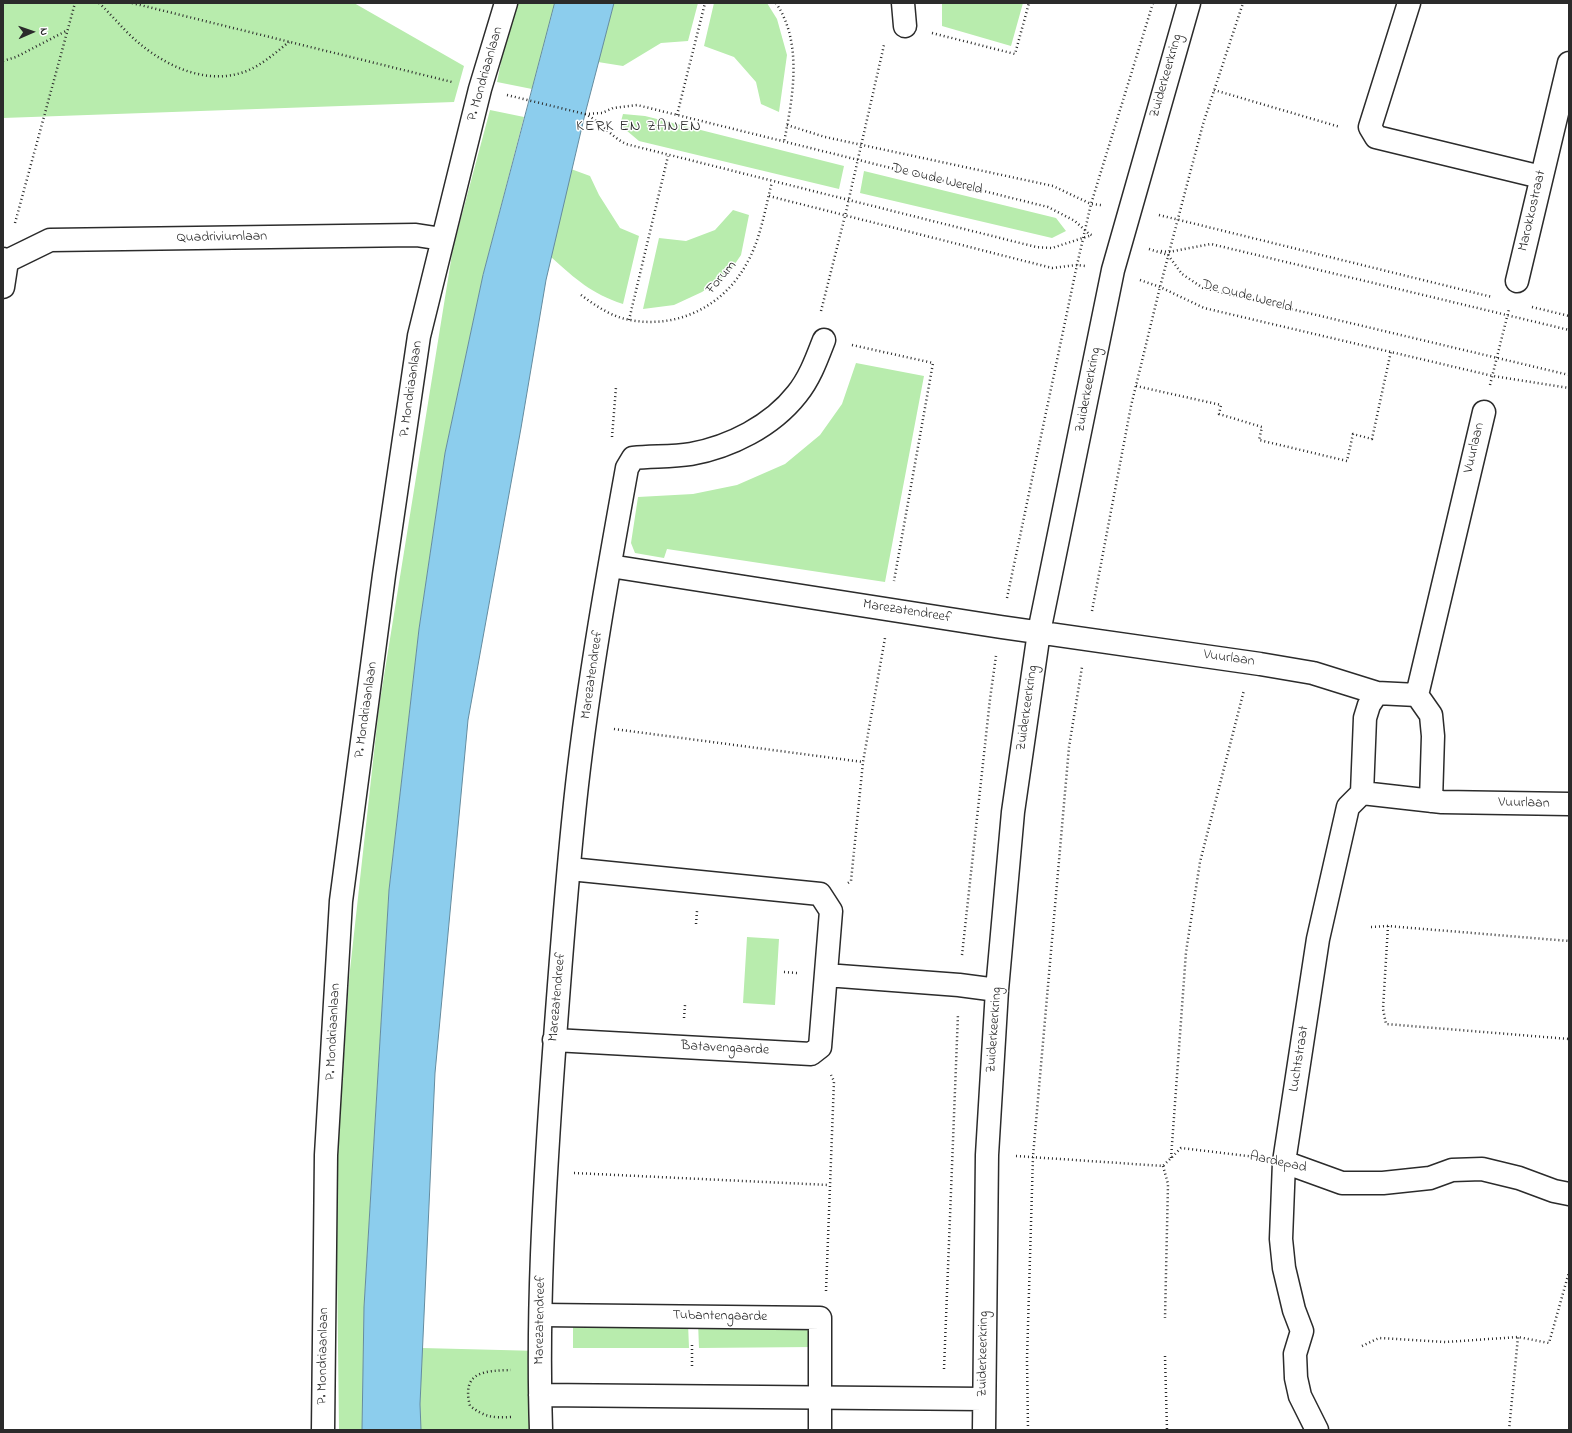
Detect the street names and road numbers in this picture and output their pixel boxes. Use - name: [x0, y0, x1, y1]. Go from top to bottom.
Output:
- street label: P. Mondriaanlaan: [464, 25, 508, 123]
- street label: Zuiderkeerkring: [1147, 32, 1187, 120]
- street label: De Oude Wereld: [890, 161, 984, 199]
- street label: Marokkostraat: [1516, 169, 1550, 253]
- street label: Quadriviumlaan: [177, 229, 267, 247]
- street label: Forum: [703, 258, 741, 298]
- street label: De Oude Wereld: [1200, 277, 1294, 317]
- street label: P. Mondriaanlaan: [397, 340, 427, 438]
- street label: Zuiderkeerkring: [1073, 346, 1105, 434]
- street label: Vuurlaan: [1461, 421, 1489, 475]
- street label: Marezatendreef: [862, 597, 952, 627]
- street label: Marezatendreef: [578, 630, 608, 720]
- street label: Vuurlaan: [1202, 647, 1256, 671]
- street label: P. Mondriaanlaan: [352, 661, 382, 759]
- street label: Zuiderkeerkring: [1014, 664, 1042, 752]
- street label: Vuurlaan: [1498, 795, 1550, 813]
- street label: Marezatendreef: [546, 952, 570, 1042]
- street label: P. Mondriaanlaan: [323, 983, 345, 1081]
- street label: Zuiderkeerkring: [984, 986, 1006, 1074]
- street label: Luchtstraat: [1286, 1025, 1314, 1093]
- street label: Batavengaarde: [681, 1038, 769, 1060]
- street label: Aardepad: [1248, 1149, 1308, 1177]
- street label: Marezatendreef: [532, 1275, 550, 1365]
- street label: P. Mondriaanlaan: [315, 1307, 333, 1405]
- street label: Tubantengaarde: [672, 1308, 768, 1326]
- street label: Zuiderkeerkring: [975, 1311, 993, 1397]

